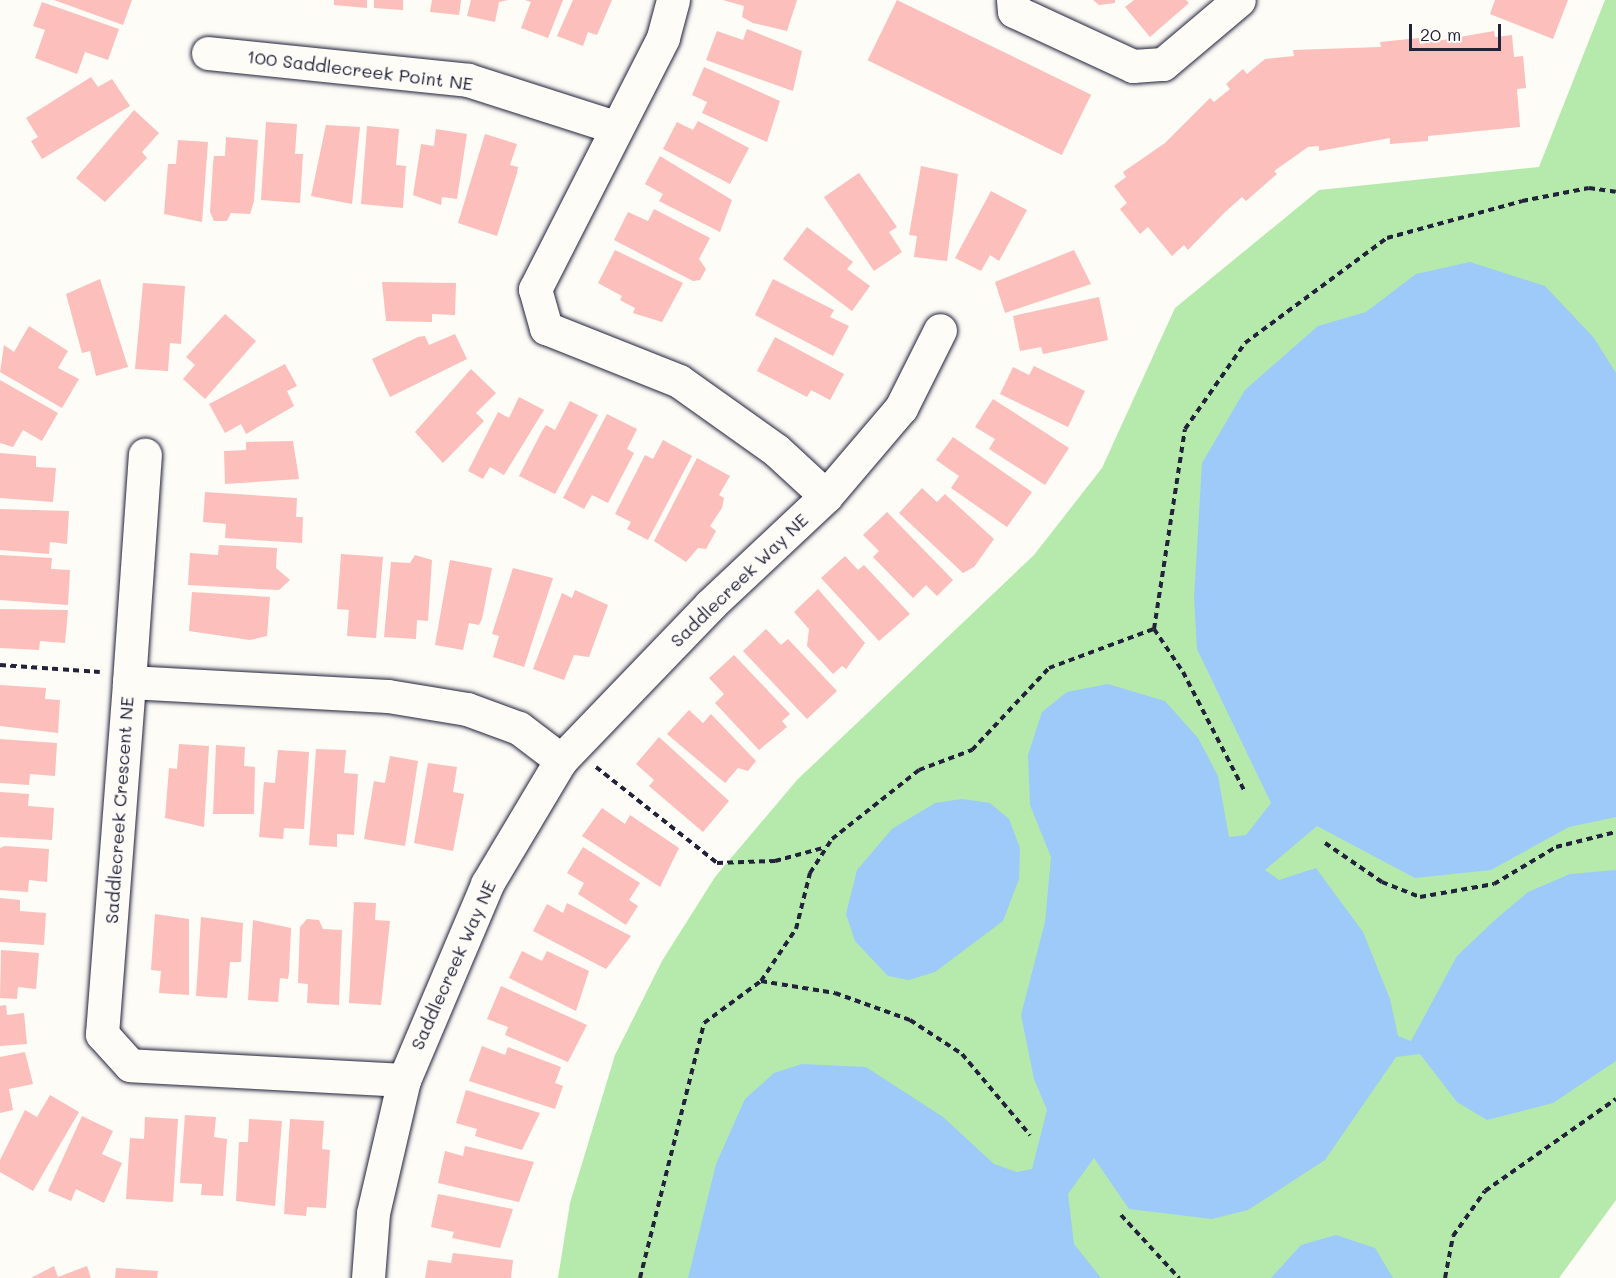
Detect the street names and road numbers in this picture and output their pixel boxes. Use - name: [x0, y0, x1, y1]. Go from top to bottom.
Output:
- street label: 100 Saddlecreek Point NE: [246, 45, 474, 95]
- street label: Saddlecreek Way NE: [666, 509, 812, 651]
- street label: Saddlecreek Crescent NE: [100, 696, 138, 924]
- street label: Saddlecreek Way NE: [406, 877, 500, 1053]

